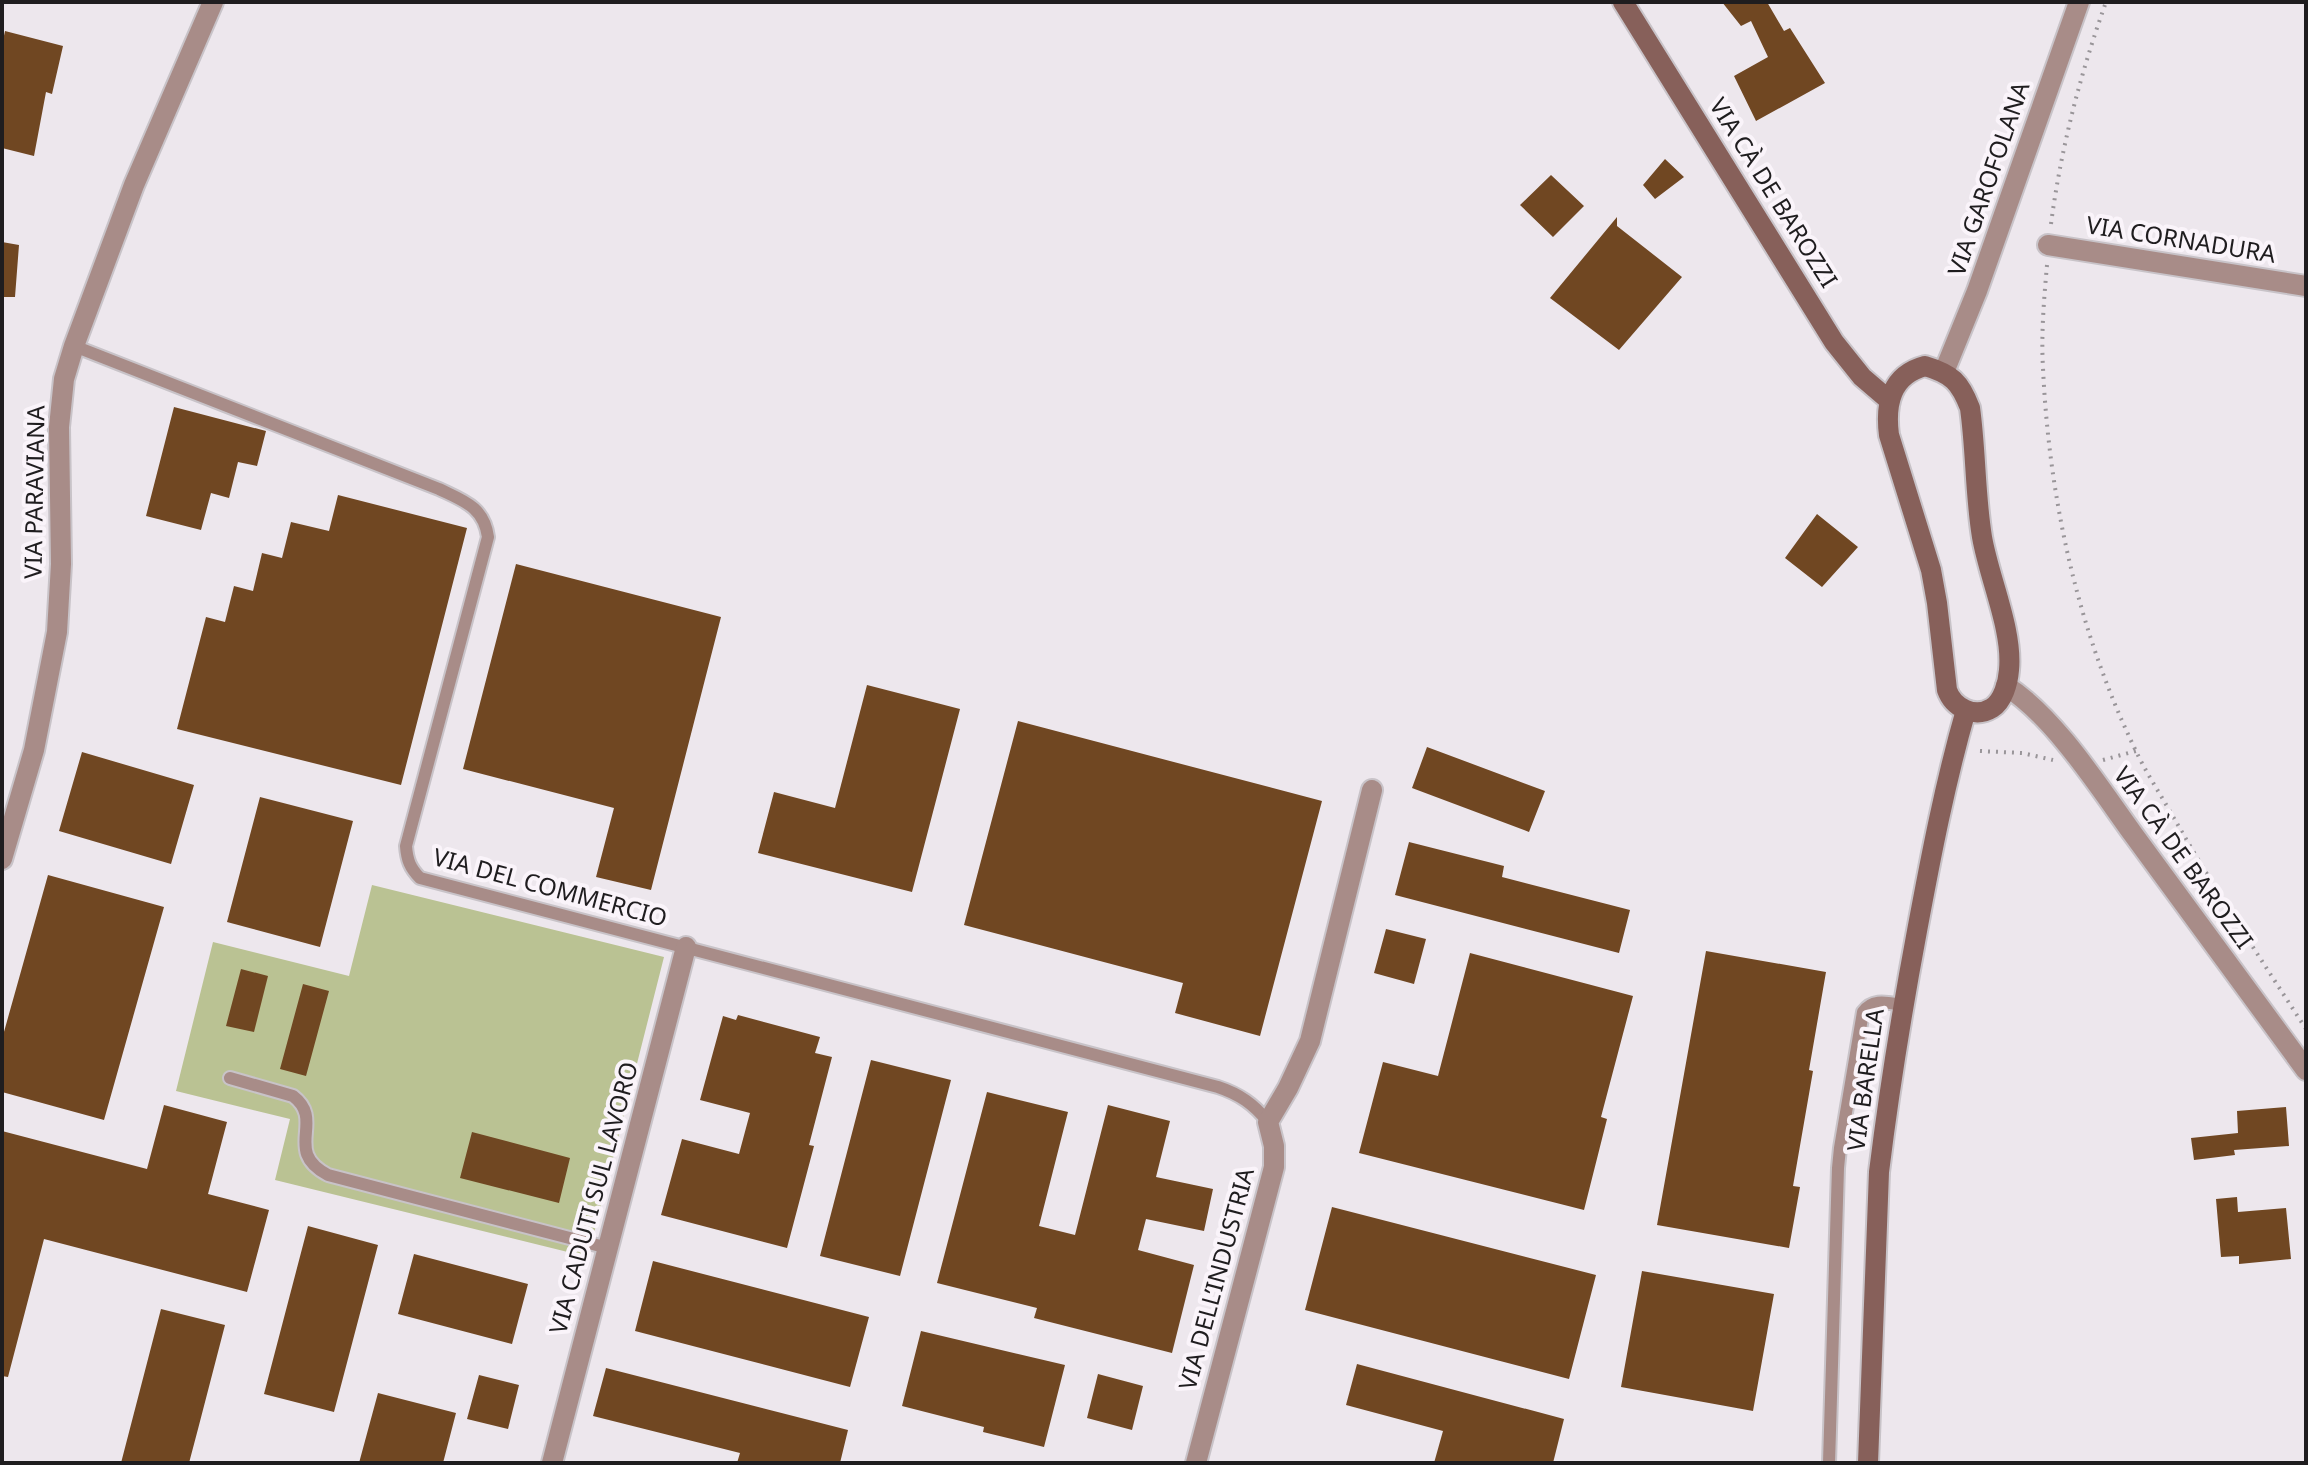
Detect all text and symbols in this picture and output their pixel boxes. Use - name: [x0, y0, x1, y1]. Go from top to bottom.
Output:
- street label: VIA GAROFOLANA: [1939, 76, 2036, 280]
- street label: VIA CÀ DE BAROZZI: [1703, 91, 1846, 293]
- street label: VIA CORNADURA: [2084, 207, 2279, 270]
- street label: VIA PARAVIANA: [15, 404, 52, 579]
- street label: VIA CÀ DE BAROZZI: [2107, 759, 2262, 955]
- street label: VIA DEL COMMERCIO: [430, 839, 671, 934]
- street label: VIA BARELLA: [1838, 1006, 1891, 1153]
- street label: VIA CADUTI SUL LAVORO: [540, 1058, 645, 1337]
- street label: VIA DELL’INDUSTRIA: [1170, 1163, 1261, 1393]

